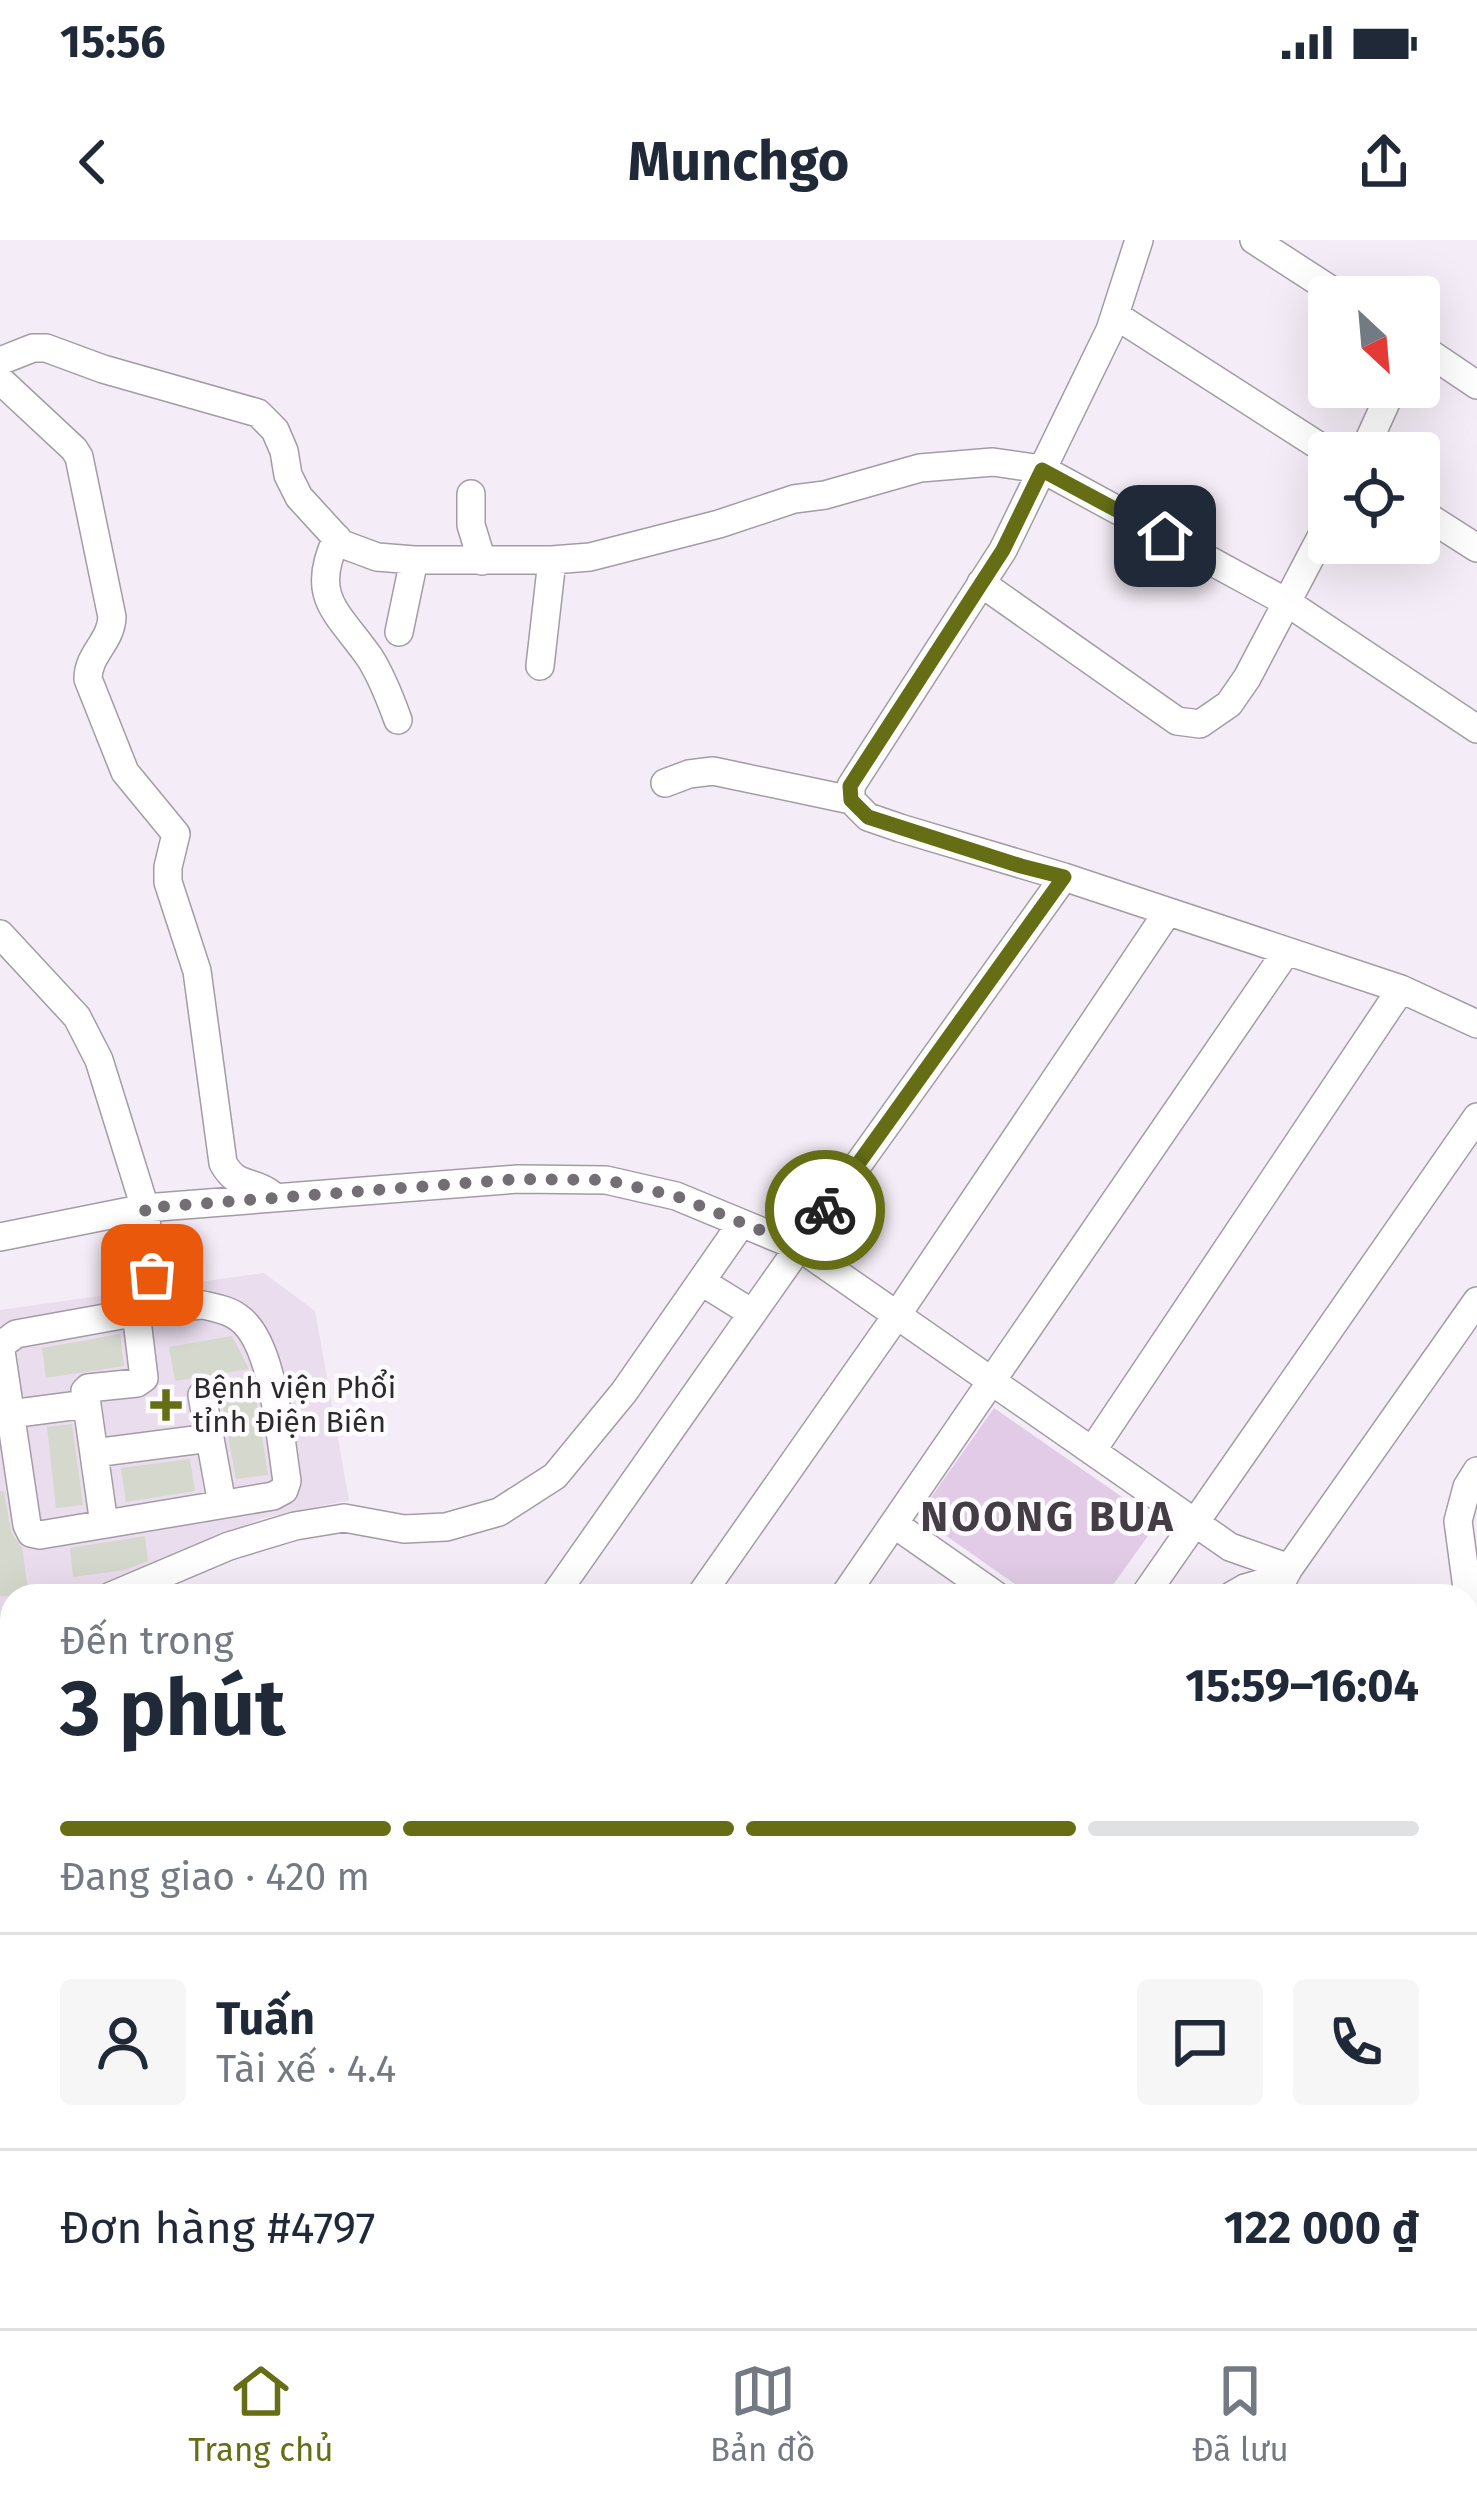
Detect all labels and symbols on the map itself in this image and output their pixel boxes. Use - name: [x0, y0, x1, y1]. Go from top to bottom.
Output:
- north arrow: [1308, 276, 1440, 408]
- pin: [1114, 485, 1216, 587]
- courier: [765, 1150, 885, 1270]
- pin: [101, 1224, 203, 1326]
- place label: Bệnh viện Phổi tỉnh Điện Biên: [193, 1369, 396, 1440]
- marker: Bệnh viện Phổi tỉnh Điện Biên: [150, 1389, 182, 1421]
- district label: NOONG BUA: [920, 1492, 1176, 1542]

